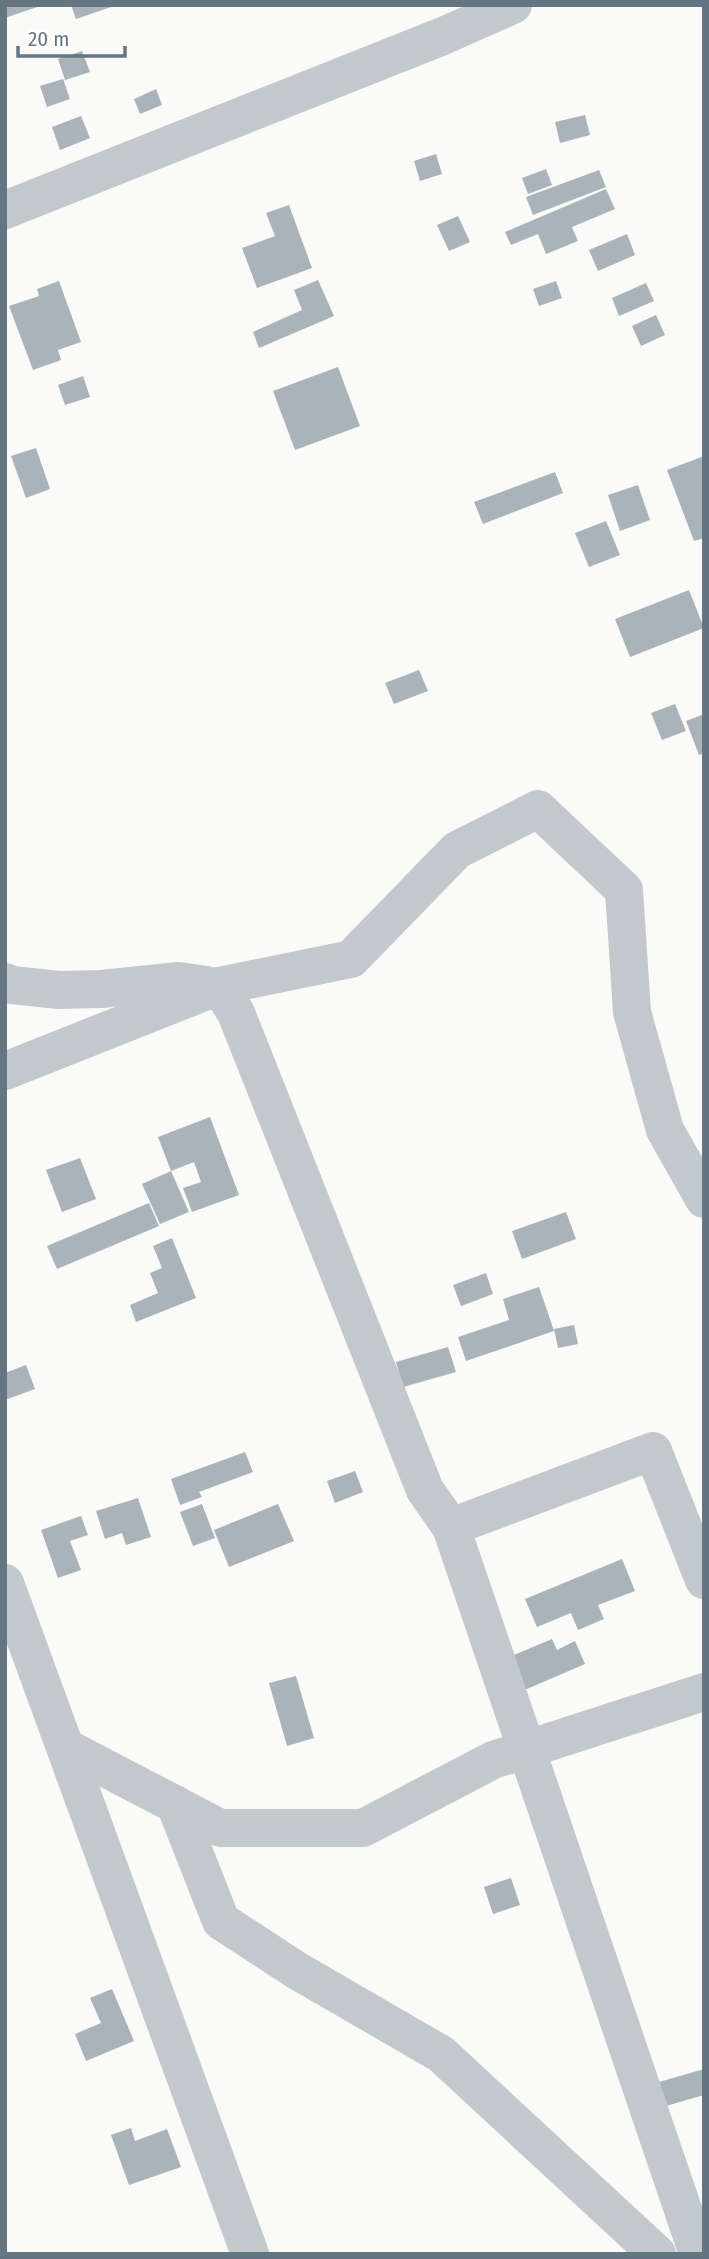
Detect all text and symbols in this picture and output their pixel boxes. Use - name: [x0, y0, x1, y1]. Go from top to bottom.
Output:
- scale bar: [18, 14, 124, 58]
- text: 20 m: [28, 26, 69, 52]

